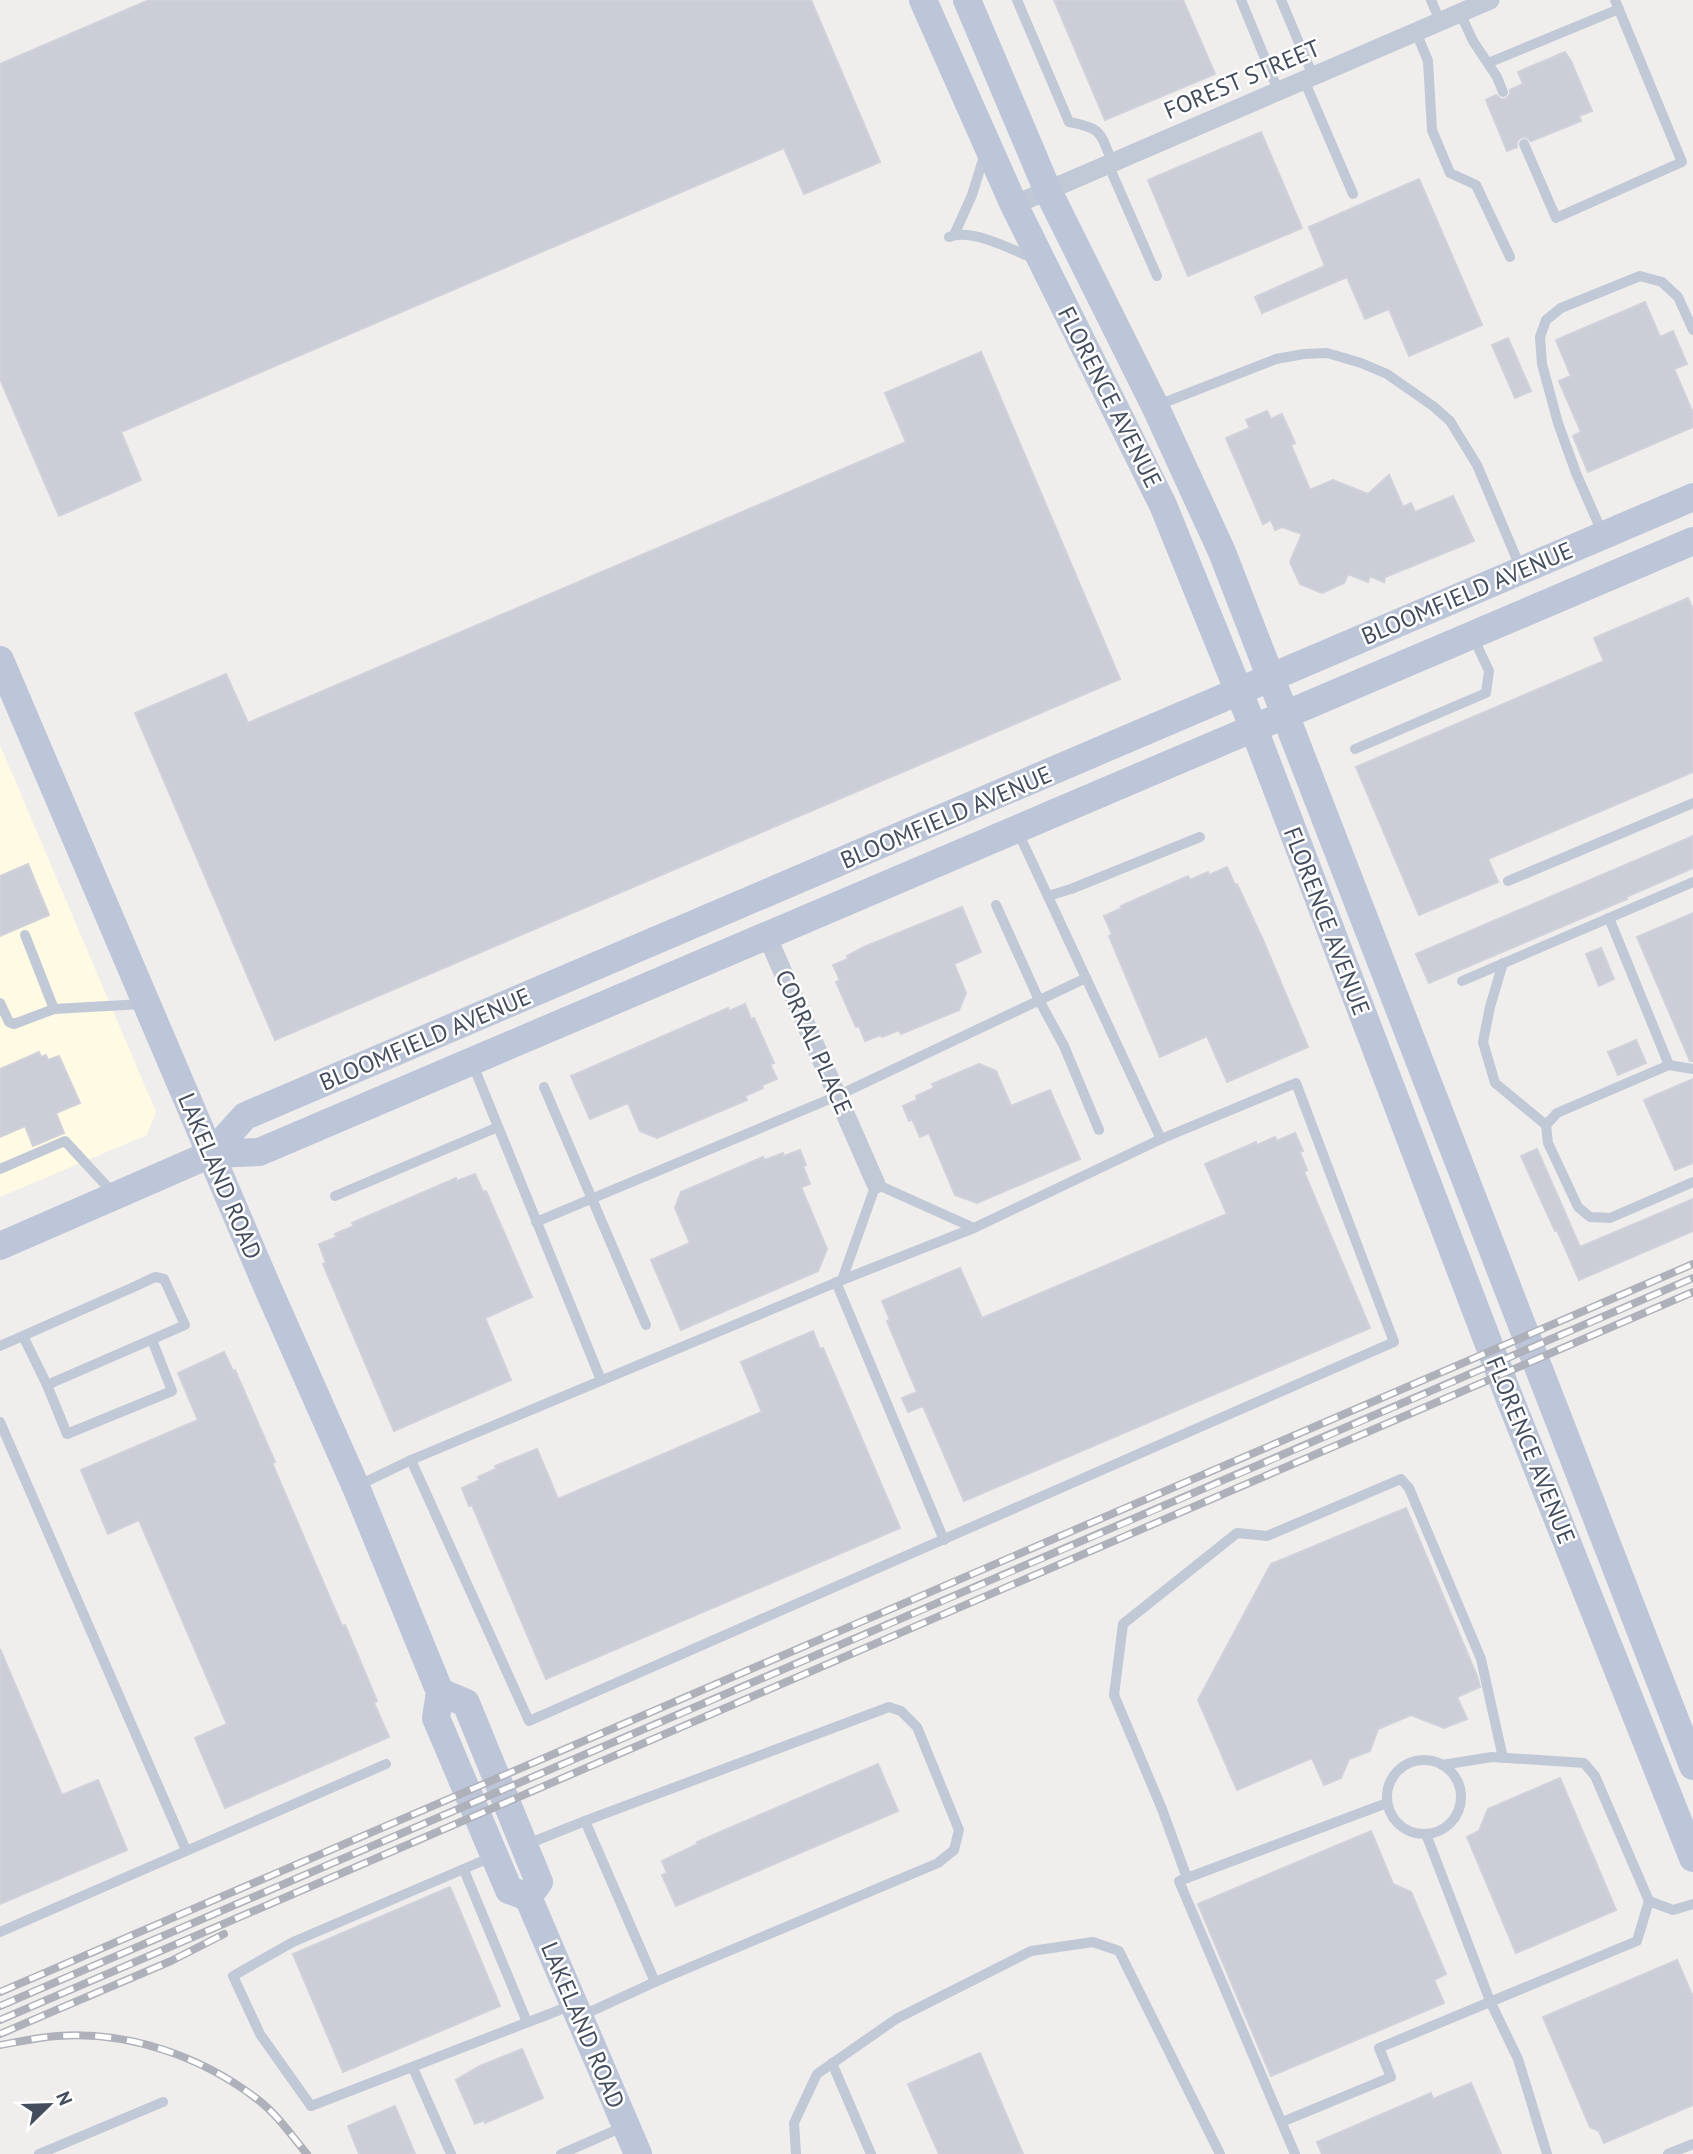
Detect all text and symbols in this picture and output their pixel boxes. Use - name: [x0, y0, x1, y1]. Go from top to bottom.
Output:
- street label: FOREST STREET: [1159, 32, 1325, 126]
- street label: FLORENCE AVENUE: [1051, 301, 1169, 493]
- street label: BLOOMFIELD AVENUE: [1357, 534, 1577, 652]
- street label: BLOOMFIELD AVENUE: [836, 758, 1056, 876]
- street label: FLORENCE AVENUE: [1277, 822, 1377, 1020]
- street label: CORRAL PLACE: [768, 965, 860, 1119]
- street label: BLOOMFIELD AVENUE: [315, 980, 535, 1098]
- street label: LAKELAND ROAD: [171, 1088, 269, 1264]
- street label: FLORENCE AVENUE: [1479, 1352, 1583, 1548]
- street label: LAKELAND ROAD: [534, 1937, 632, 2113]
- north arrow: [14, 2070, 84, 2140]
- text: N: [51, 2088, 78, 2109]

